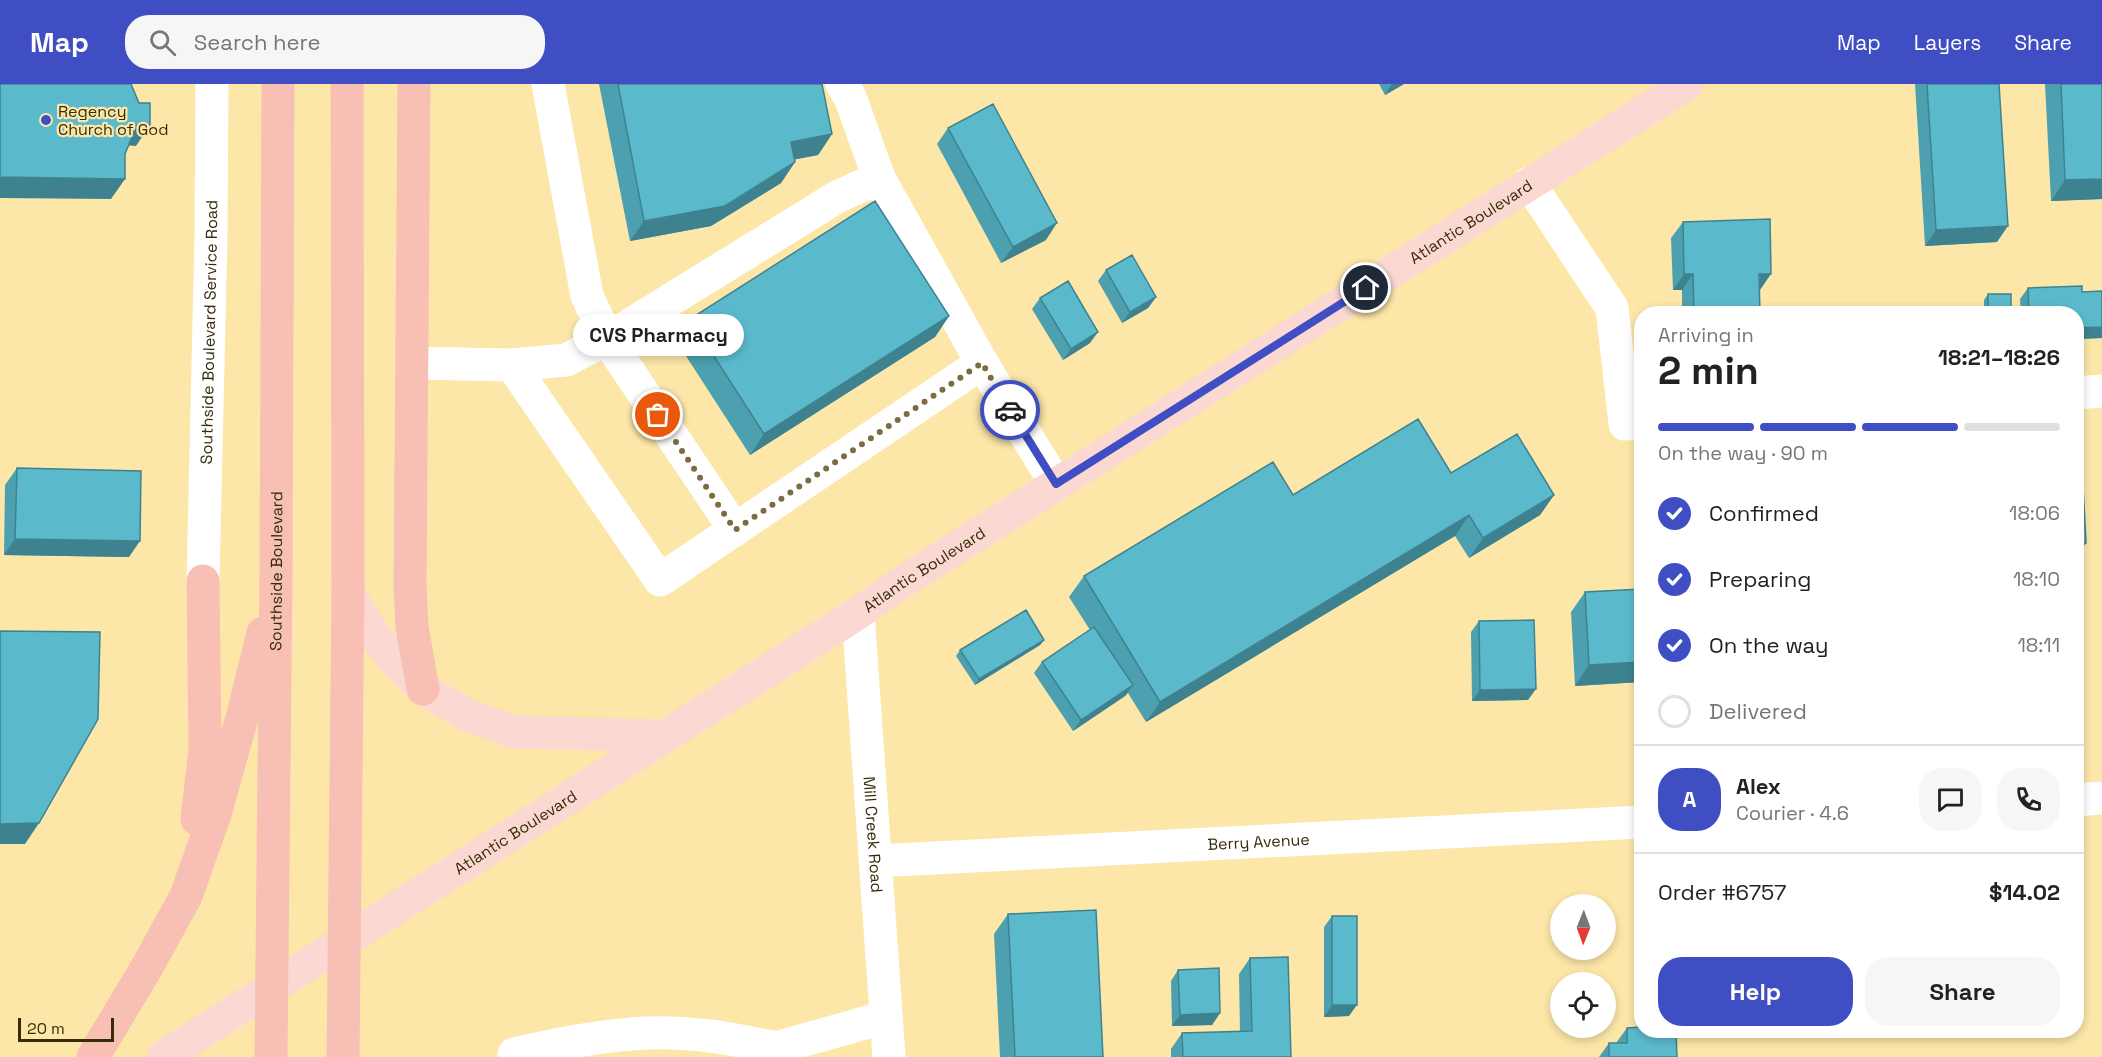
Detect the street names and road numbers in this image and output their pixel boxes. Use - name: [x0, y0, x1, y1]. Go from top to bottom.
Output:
- street label: Atlantic Boulevard: [1405, 175, 1537, 269]
- street label: Southside Boulevard Service Road: [196, 200, 222, 465]
- street label: Southside Boulevard: [265, 491, 287, 651]
- street label: Atlantic Boulevard: [859, 522, 989, 617]
- street label: Mill Creek Road: [858, 776, 888, 893]
- street label: Atlantic Boulevard: [450, 785, 581, 879]
- street label: Berry Avenue: [1207, 829, 1310, 855]

